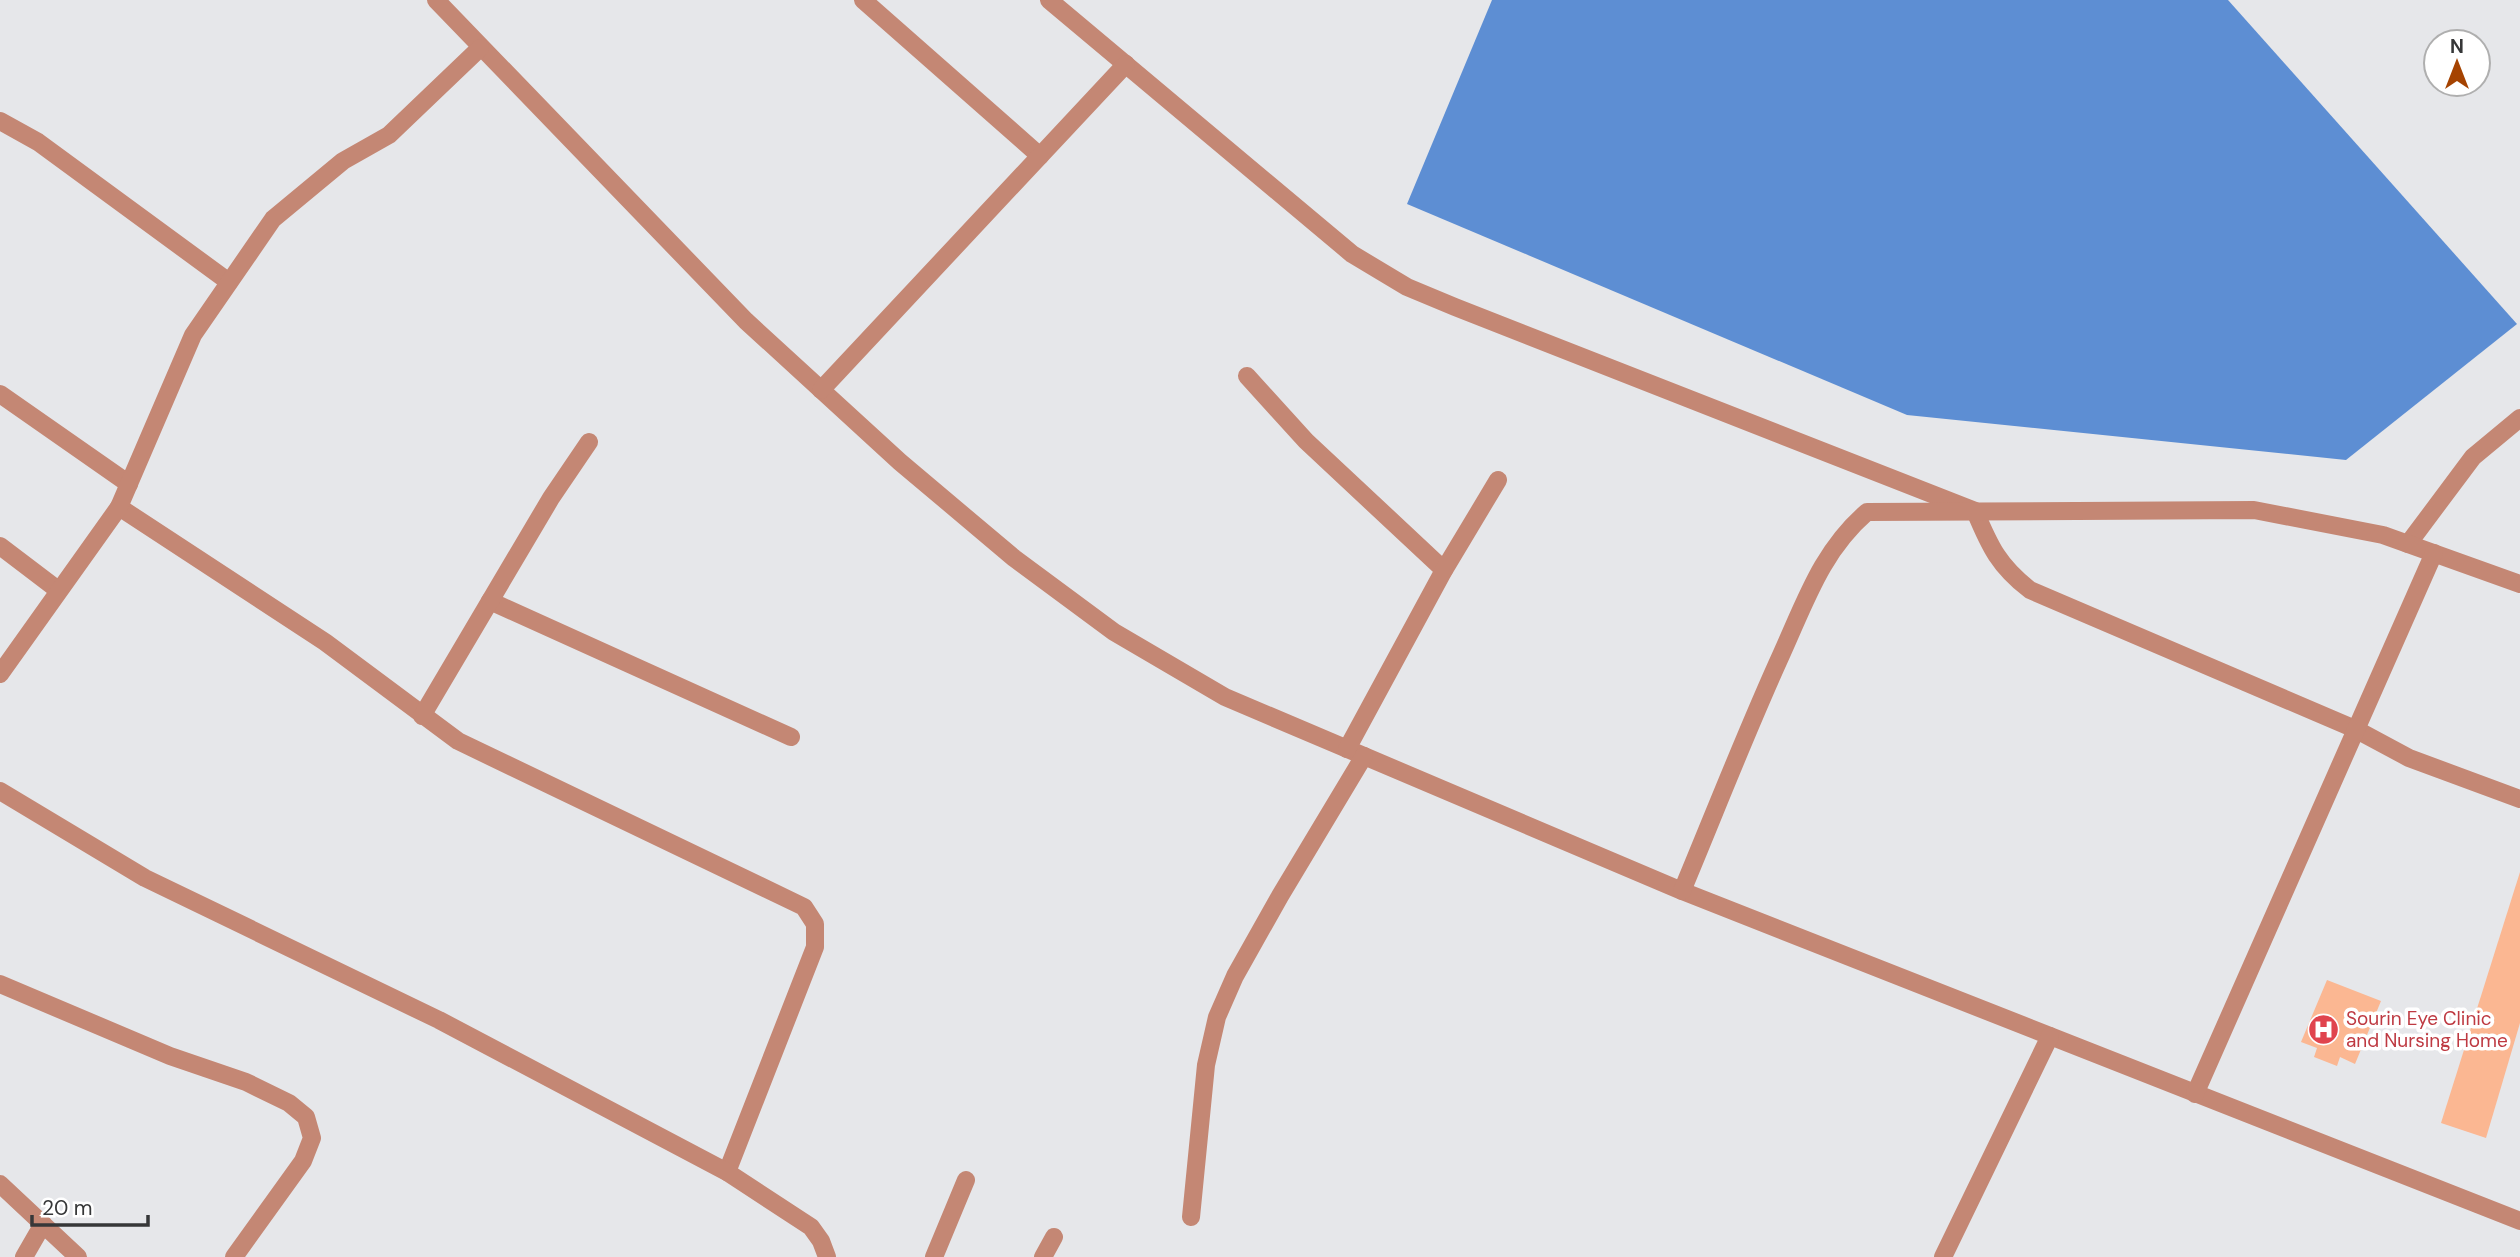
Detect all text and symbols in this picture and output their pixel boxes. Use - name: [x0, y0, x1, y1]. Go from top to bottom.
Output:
- north arrow: [2422, 28, 2492, 98]
- text: N: [2450, 34, 2464, 59]
- place label: Sourin Eye Clinic and Nursing Home: [2346, 1006, 2508, 1053]
- hospital icon: Sourin Eye Clinic and Nursing Home: [2306, 1012, 2340, 1046]
- scale bar: [32, 1184, 147, 1228]
- text: 20 m: [42, 1194, 93, 1222]

